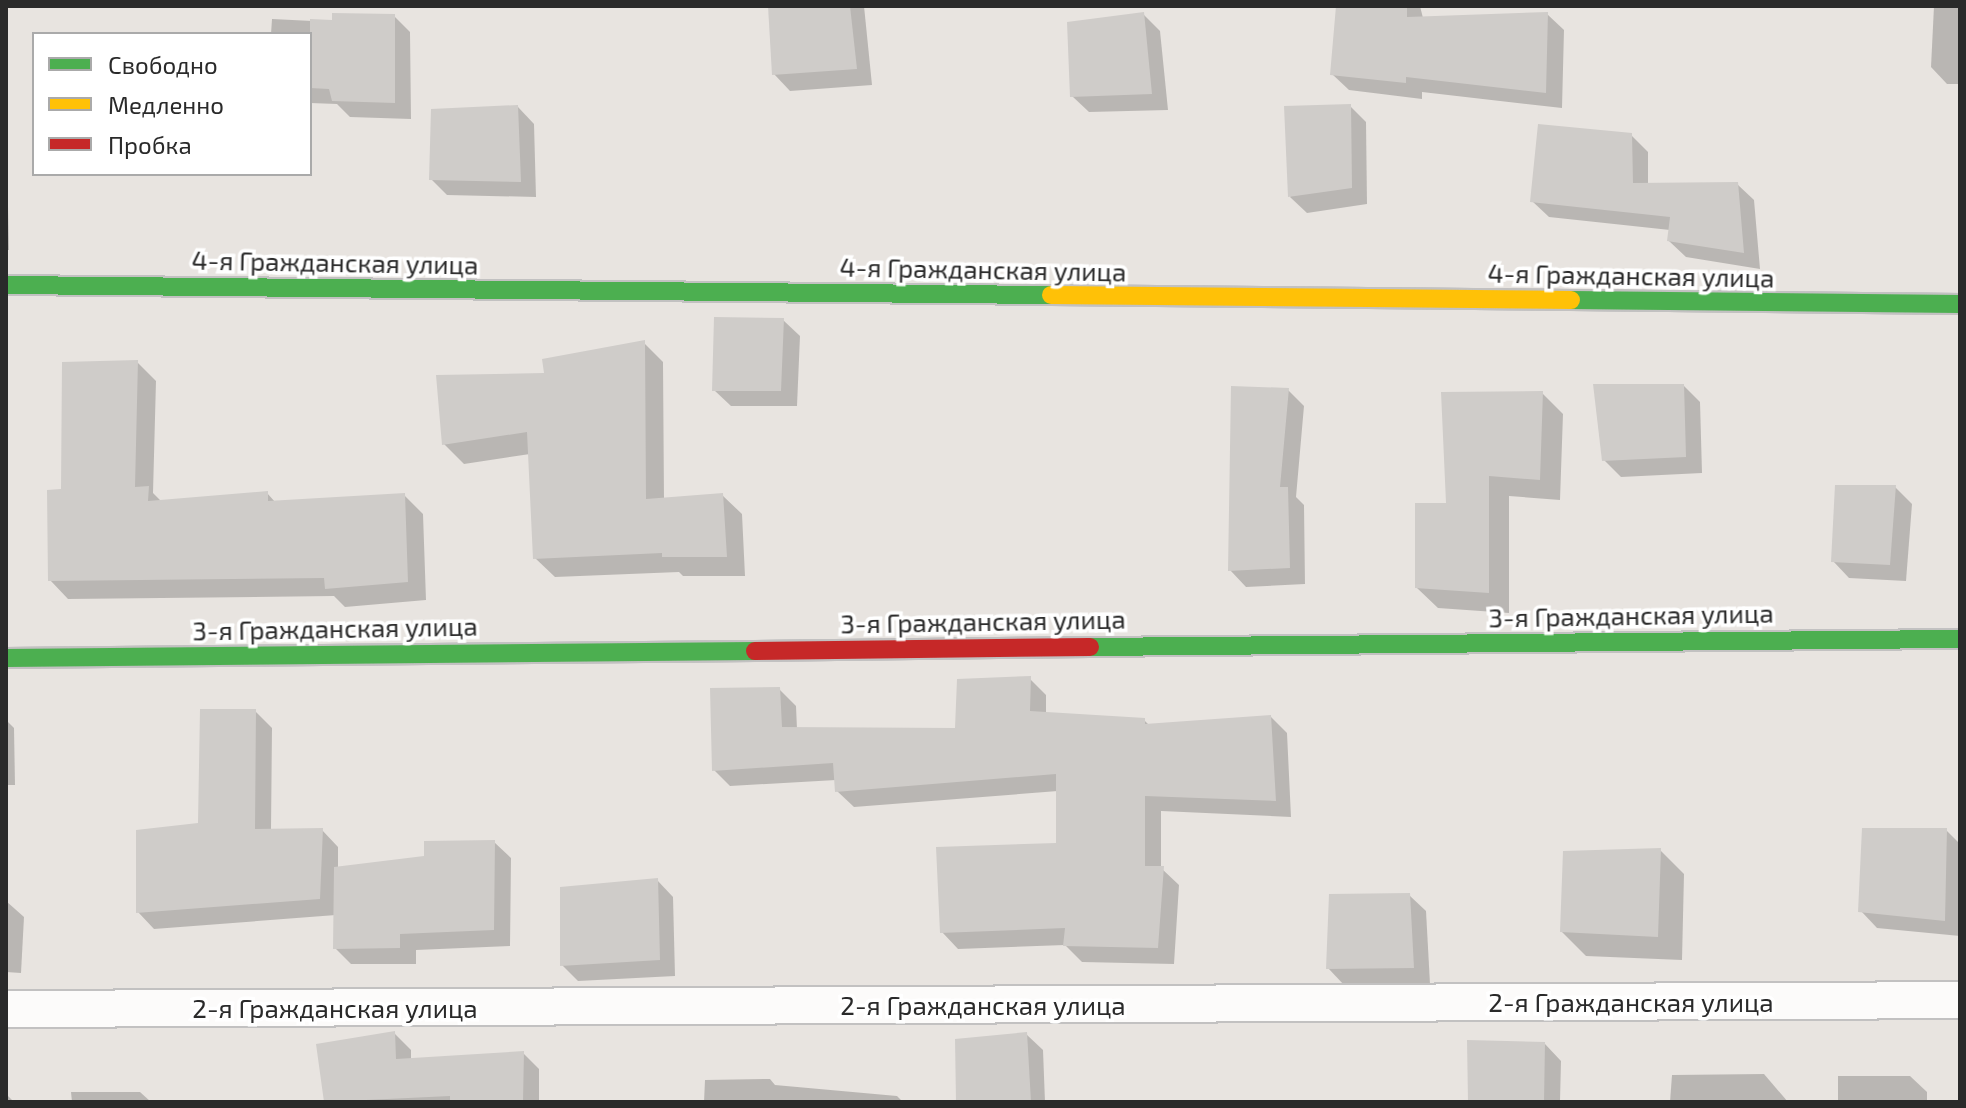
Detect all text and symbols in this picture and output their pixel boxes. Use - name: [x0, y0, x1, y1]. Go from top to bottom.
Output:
- legend: [32, 32, 312, 176]
- text: Свободно: [108, 50, 218, 79]
- text: Медленно: [108, 90, 224, 119]
- text: Пробка: [108, 130, 192, 159]
- street label: 4-я Гражданская улица: [191, 244, 479, 280]
- street label: 4-я Гражданская улица: [839, 251, 1127, 287]
- street label: 4-я Гражданская улица: [1487, 257, 1775, 293]
- street label: 3-я Гражданская улица: [1488, 597, 1774, 633]
- street label: 3-я Гражданская улица: [840, 603, 1126, 639]
- street label: 3-я Гражданская улица: [192, 610, 478, 646]
- street label: 2-я Гражданская улица: [1488, 986, 1774, 1018]
- street label: 2-я Гражданская улица: [840, 989, 1126, 1021]
- street label: 2-я Гражданская улица: [192, 992, 478, 1024]

